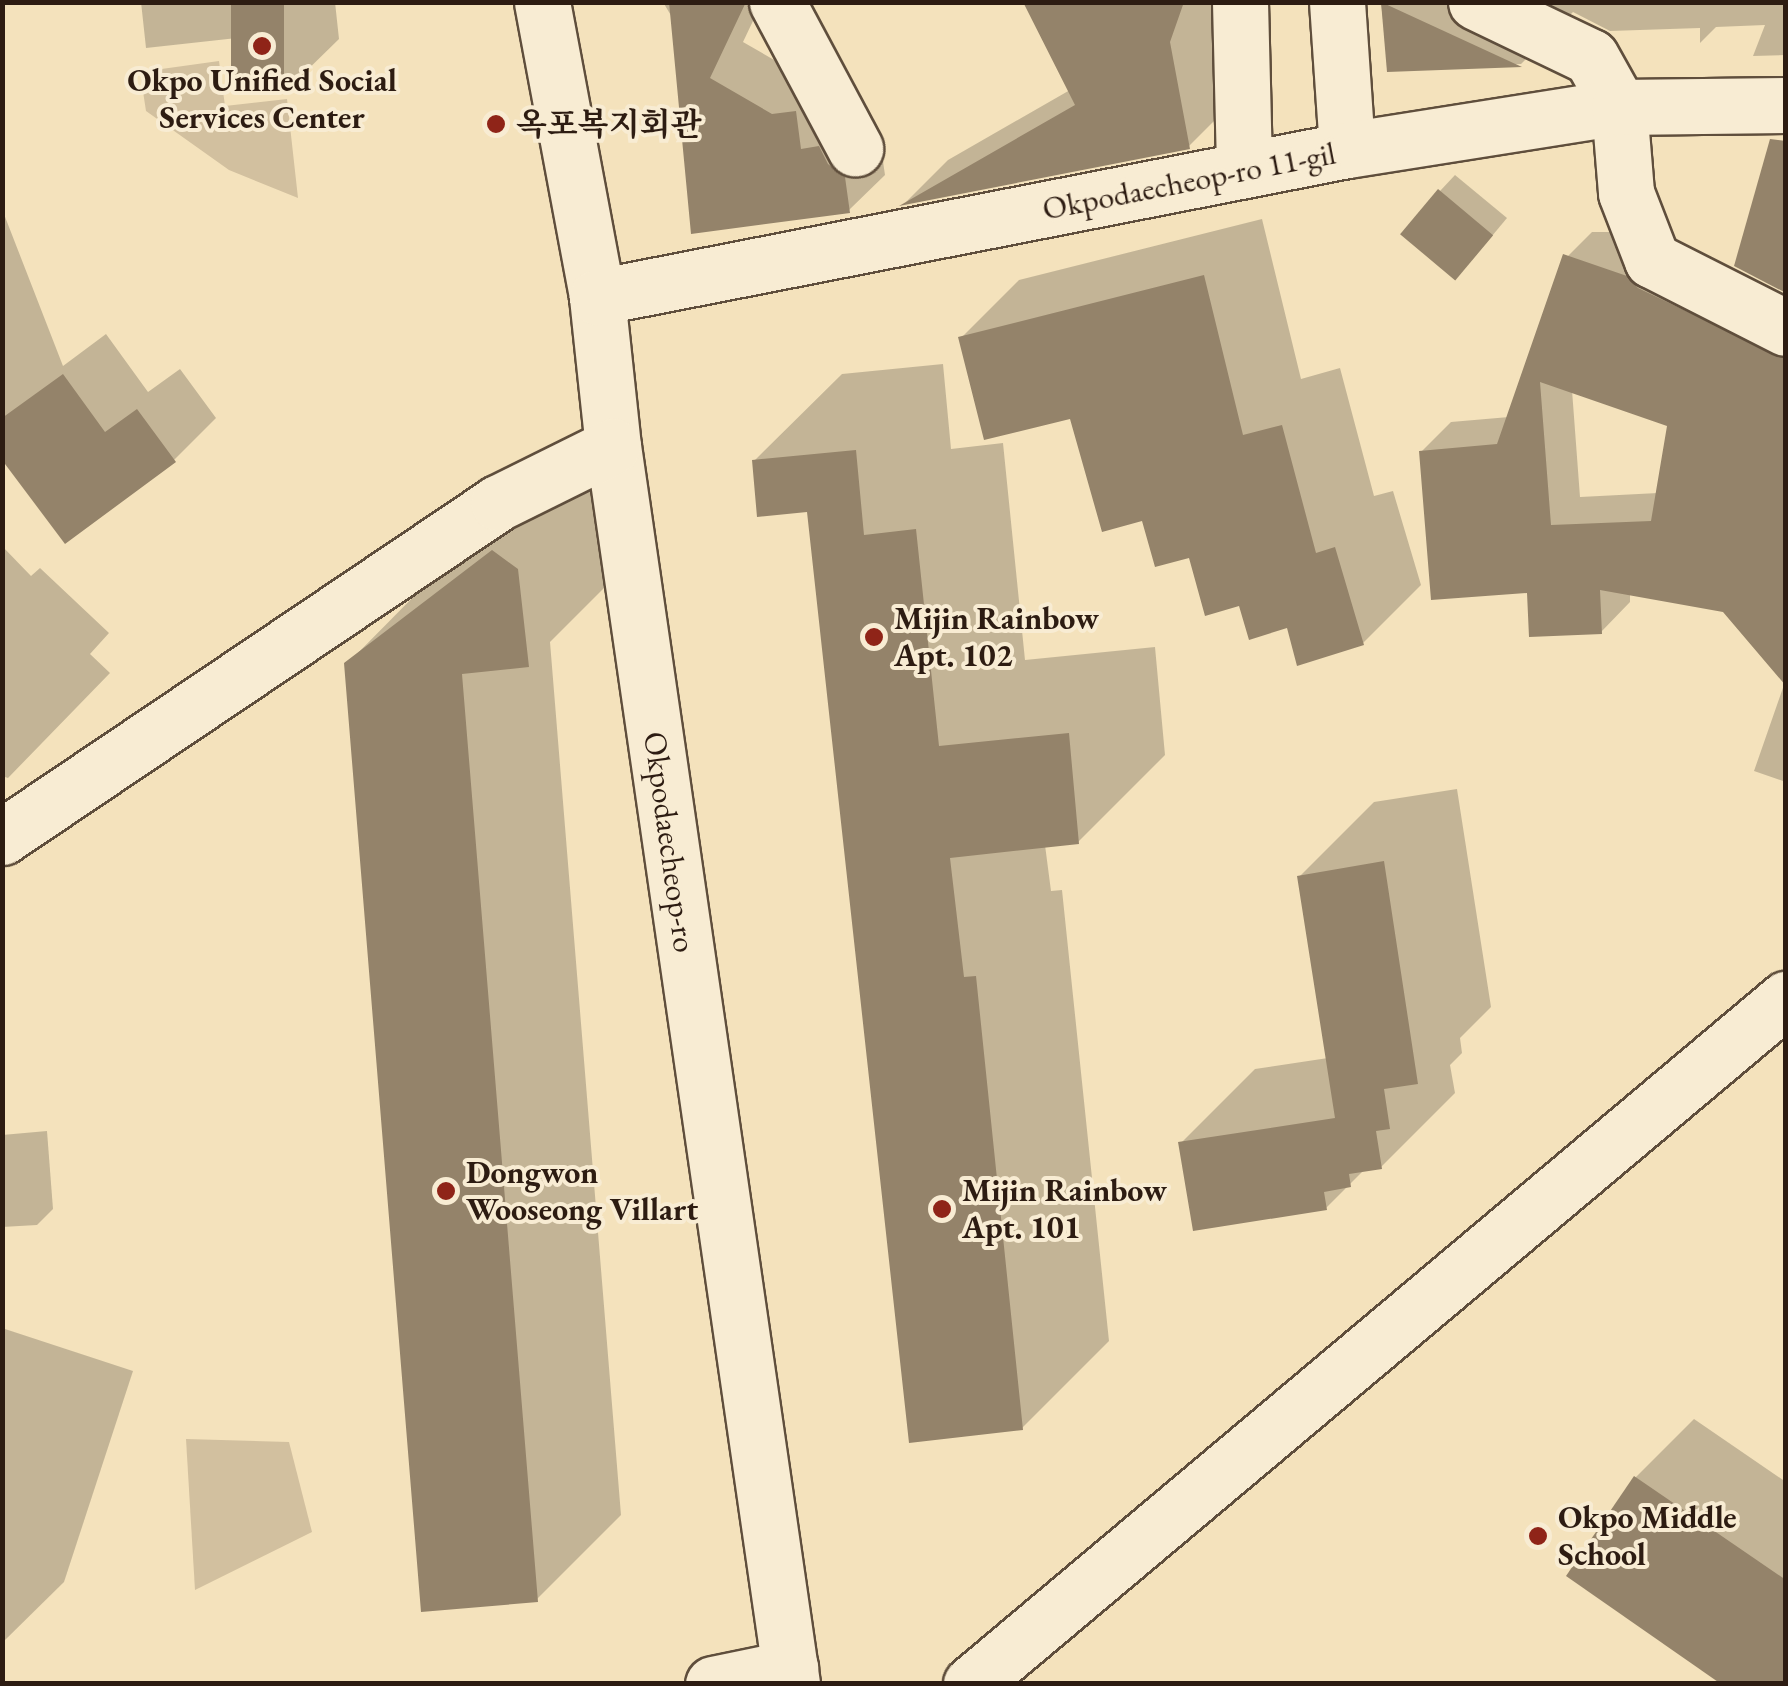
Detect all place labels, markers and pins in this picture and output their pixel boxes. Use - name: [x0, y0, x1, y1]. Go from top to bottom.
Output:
- marker: Okpo Unified Social Services Center: [251, 35, 273, 57]
- place label: Okpo Unified Social Services Center: [127, 62, 397, 137]
- place label: 옥포복지회관: [516, 105, 701, 143]
- marker: 옥포복지회관: [485, 113, 507, 135]
- place label: Mijin Rainbow Apt. 102: [894, 600, 1099, 675]
- marker: Mijin Rainbow Apt. 102: [863, 626, 885, 648]
- place label: Dongwon Wooseong Villart: [466, 1154, 698, 1229]
- place label: Mijin Rainbow Apt. 101: [962, 1172, 1167, 1247]
- marker: Dongwon Wooseong Villart: [435, 1180, 457, 1202]
- marker: Mijin Rainbow Apt. 101: [931, 1198, 953, 1220]
- place label: Okpo Middle School: [1558, 1499, 1737, 1574]
- marker: Okpo Middle School: [1527, 1525, 1549, 1547]

